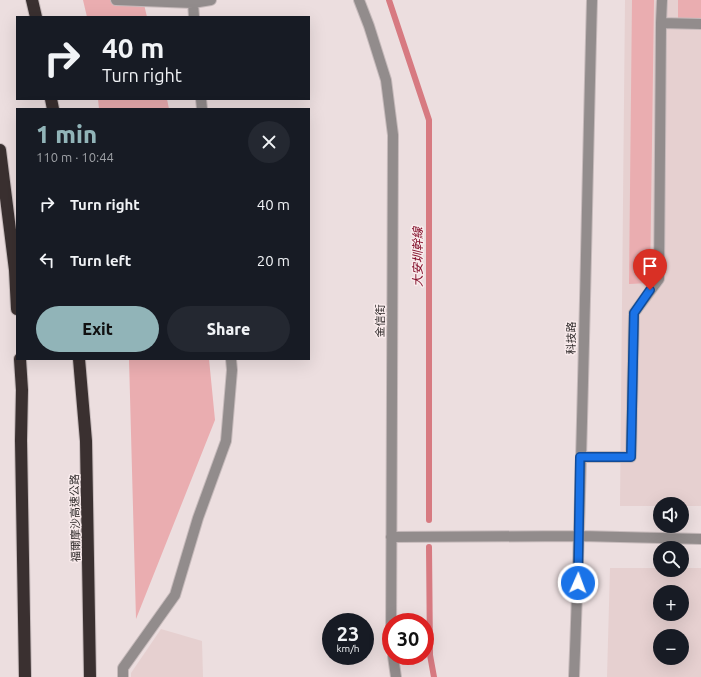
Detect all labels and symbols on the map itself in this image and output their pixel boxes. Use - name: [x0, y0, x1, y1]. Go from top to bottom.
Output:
- water label: 大安圳幹線: [411, 225, 424, 287]
- pin: [633, 249, 667, 290]
- street label: 金信街: [374, 305, 386, 338]
- street label: 科技路: [565, 321, 577, 355]
- street label: 福爾摩沙高速公路: [68, 474, 82, 562]
- position arrow: [557, 562, 599, 604]
- speed limit sign: 30: [382, 613, 434, 665]

